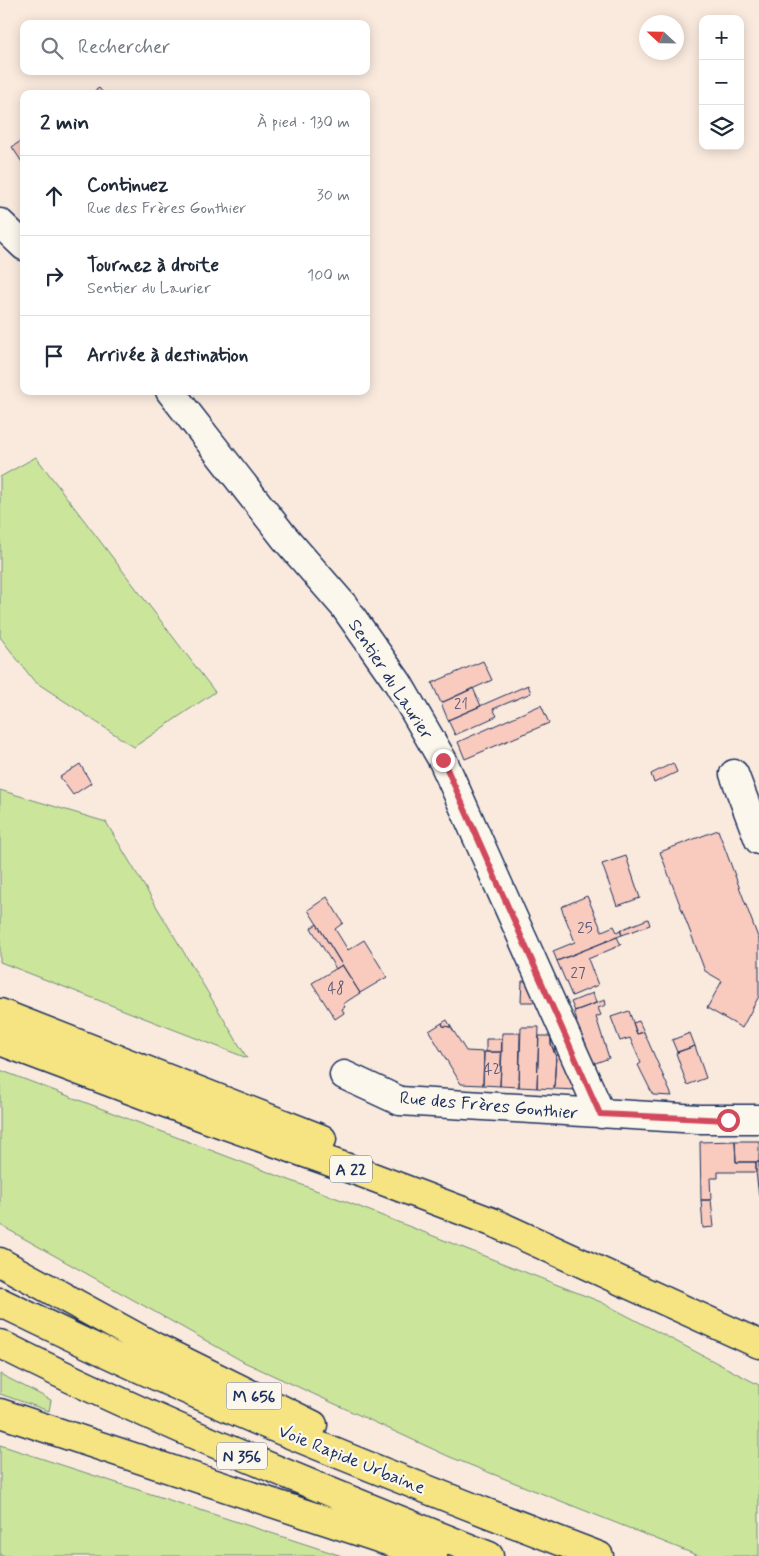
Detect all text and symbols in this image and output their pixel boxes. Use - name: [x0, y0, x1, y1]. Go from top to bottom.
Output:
- north arrow: [639, 15, 684, 60]
- map controls: [699, 15, 744, 150]
- button: +: [699, 15, 744, 60]
- search box: [20, 20, 370, 75]
- icon: search: [38, 34, 66, 62]
- text: Rechercher: [78, 35, 170, 60]
- button: −: [699, 60, 744, 105]
- button: layers: [699, 105, 744, 150]
- text: 2 min: [40, 109, 89, 137]
- text: À pied · 130 m: [257, 112, 350, 133]
- text: Continuez: [87, 173, 168, 198]
- icon: ahead: [40, 182, 68, 210]
- text: 30 m: [317, 185, 350, 206]
- text: Rue des Frères Gonthier: [87, 198, 246, 219]
- text: Tournez à droite: [87, 253, 219, 278]
- icon: right: [40, 262, 68, 290]
- text: 100 m: [307, 265, 350, 286]
- text: Sentier du Laurier: [87, 278, 211, 299]
- icon: arrive: [40, 342, 68, 370]
- text: Arrivée à destination: [87, 343, 248, 368]
- street label: Sentier du Laurier: [342, 615, 438, 745]
- house number: 21: [454, 695, 468, 715]
- route end: [432, 749, 455, 772]
- house number: 25: [577, 919, 593, 939]
- house number: 27: [571, 964, 586, 984]
- house number: 48: [328, 979, 344, 999]
- house number: 42: [484, 1060, 500, 1080]
- street label: Rue des Frères Gonthier: [399, 1086, 580, 1126]
- route start: [717, 1109, 740, 1132]
- road number: A 22: [330, 1156, 372, 1182]
- road number: M 656: [226, 1382, 282, 1410]
- street label: Voie Rapide Urbaine: [275, 1419, 429, 1500]
- road number: N 356: [217, 1442, 267, 1470]

